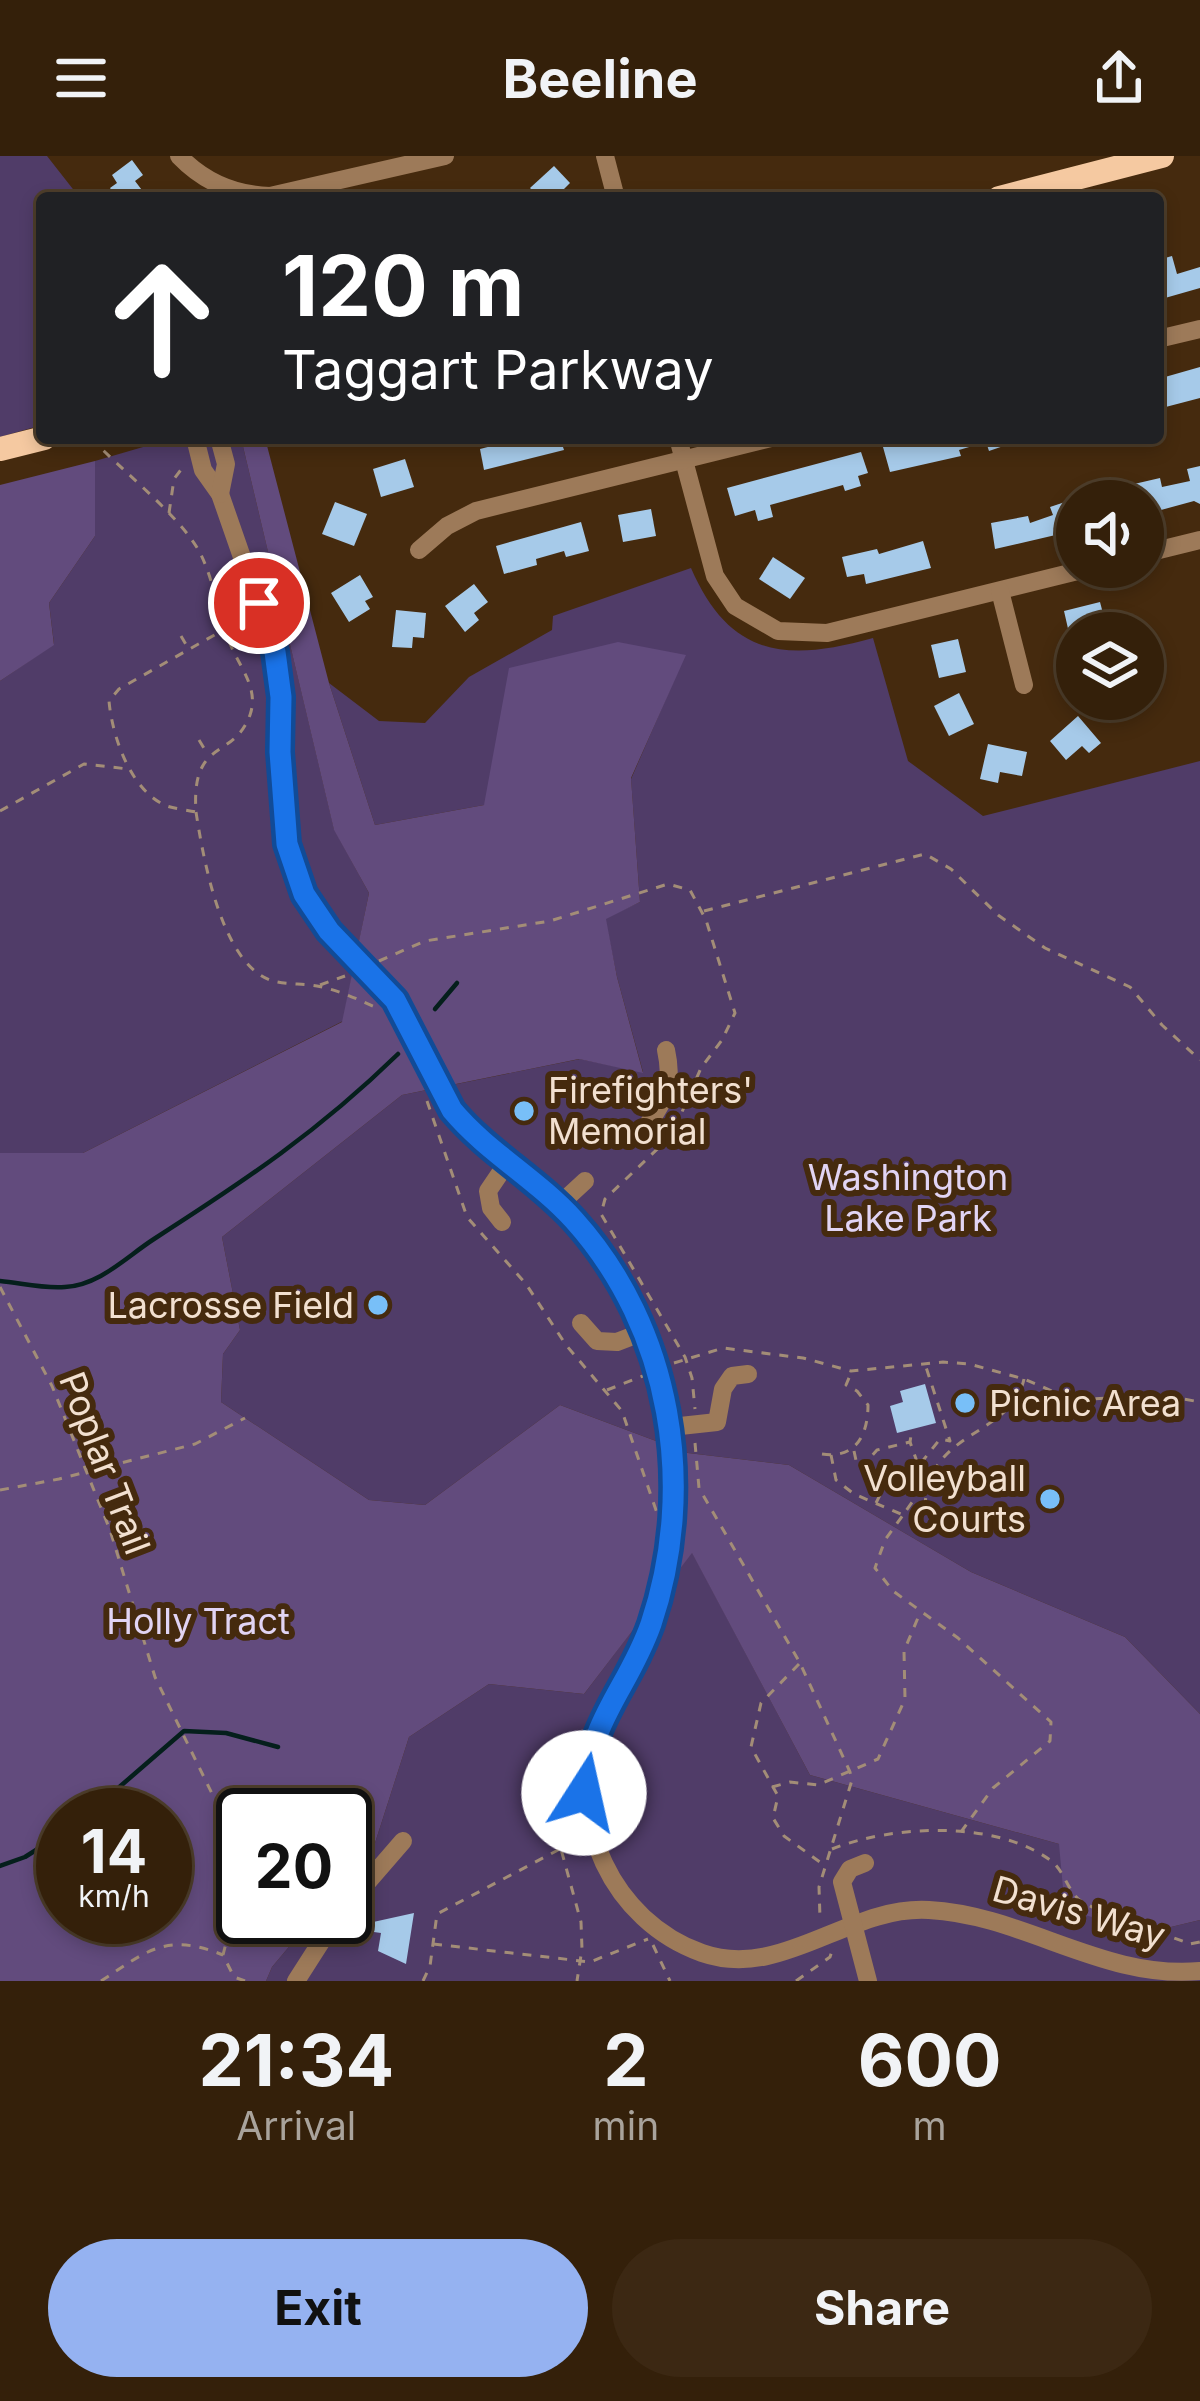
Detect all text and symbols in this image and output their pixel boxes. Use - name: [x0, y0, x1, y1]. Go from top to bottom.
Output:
- icon: menu: [48, 45, 114, 111]
- icon: share: [1086, 45, 1152, 111]
- text: Beeline: [502, 46, 698, 111]
- text: 120 m: [282, 235, 524, 336]
- icon: ahead: [84, 240, 240, 396]
- text: Taggart Parkway: [282, 337, 714, 402]
- map controls: [1056, 480, 1164, 720]
- button: sound: [1056, 480, 1164, 588]
- pin: [208, 552, 310, 654]
- icon: arrive: [226, 570, 292, 636]
- button: layers: [1056, 612, 1164, 720]
- place label: Firefighters' Memorial: [548, 1068, 753, 1153]
- marker: Firefighters' Memorial: [511, 1098, 537, 1124]
- park label: Washington Lake Park: [808, 1155, 1008, 1240]
- place label: Lacrosse Field: [107, 1283, 354, 1327]
- marker: Lacrosse Field: [365, 1292, 391, 1318]
- street label: Poplar Trail: [50, 1366, 160, 1560]
- place label: Picnic Area: [989, 1381, 1181, 1425]
- marker: Picnic Area: [952, 1390, 978, 1416]
- place label: Volleyball Courts: [863, 1456, 1026, 1541]
- marker: Volleyball Courts: [1037, 1486, 1063, 1512]
- park label: Holly Tract: [106, 1599, 290, 1643]
- position arrow: [521, 1730, 647, 1856]
- speed limit sign: 20: [216, 1788, 372, 1944]
- text: 14: [81, 1815, 147, 1887]
- street label: Davis Way: [988, 1866, 1170, 1958]
- text: km/h: [78, 1878, 150, 1914]
- text: 21:34: [198, 2016, 394, 2103]
- text: 2: [603, 2016, 649, 2103]
- text: 600: [858, 2016, 1002, 2103]
- text: Arrival: [236, 2102, 356, 2149]
- text: min: [593, 2102, 659, 2149]
- text: m: [913, 2102, 947, 2149]
- button: Exit: [48, 2239, 588, 2377]
- button: Share: [612, 2239, 1152, 2377]

